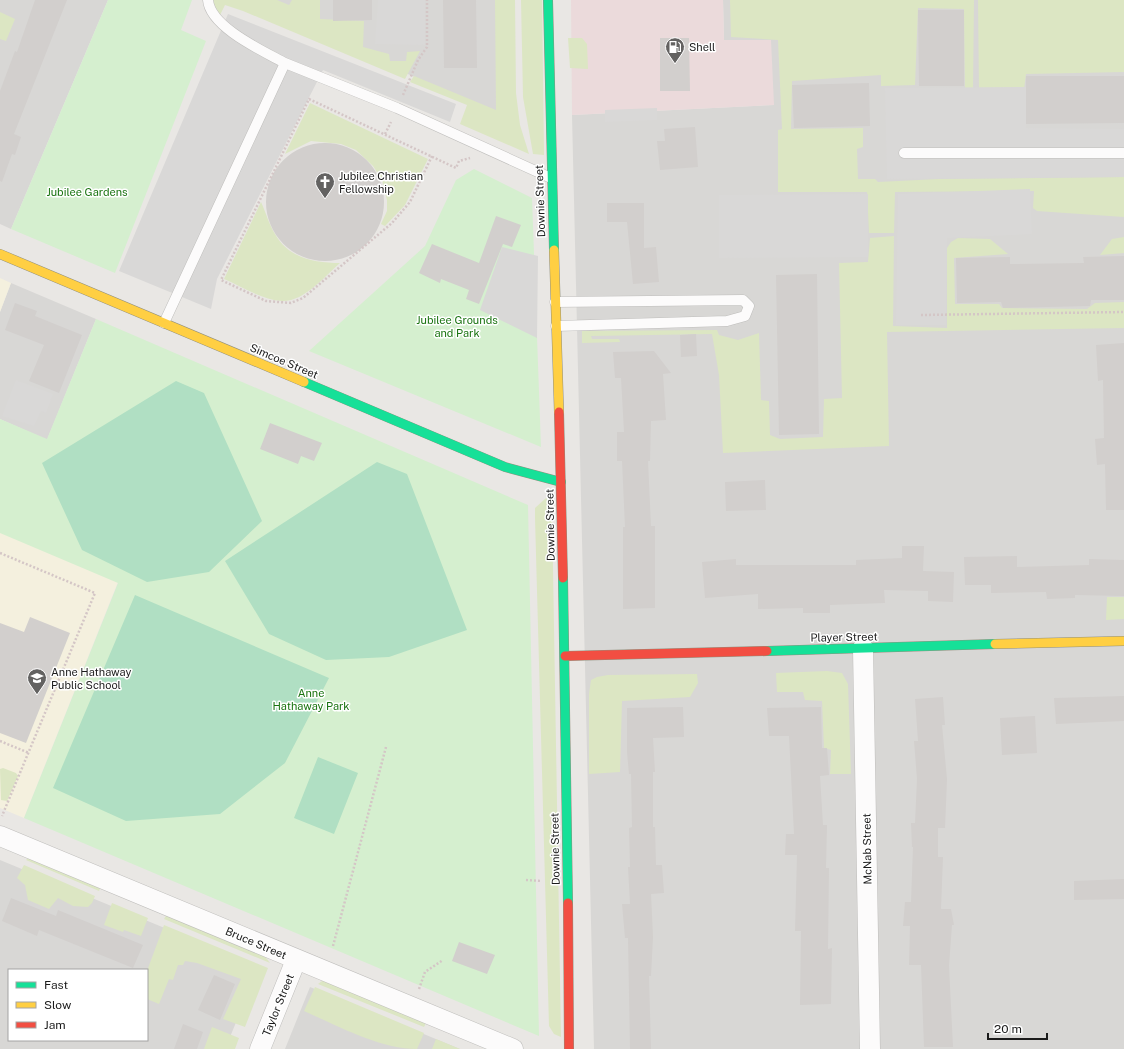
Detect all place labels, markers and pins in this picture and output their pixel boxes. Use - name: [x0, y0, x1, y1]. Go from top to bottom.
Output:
- fuel station icon: Shell: [664, 36, 686, 64]
- place label: Shell: [689, 41, 715, 53]
- place label: Jubilee Christian Fellowship: [339, 170, 423, 195]
- church icon: Jubilee Christian Fellowship: [314, 171, 336, 199]
- place label: Anne Hathaway Public School: [51, 666, 131, 691]
- school or university icon: Anne Hathaway Public School: [26, 667, 48, 695]

